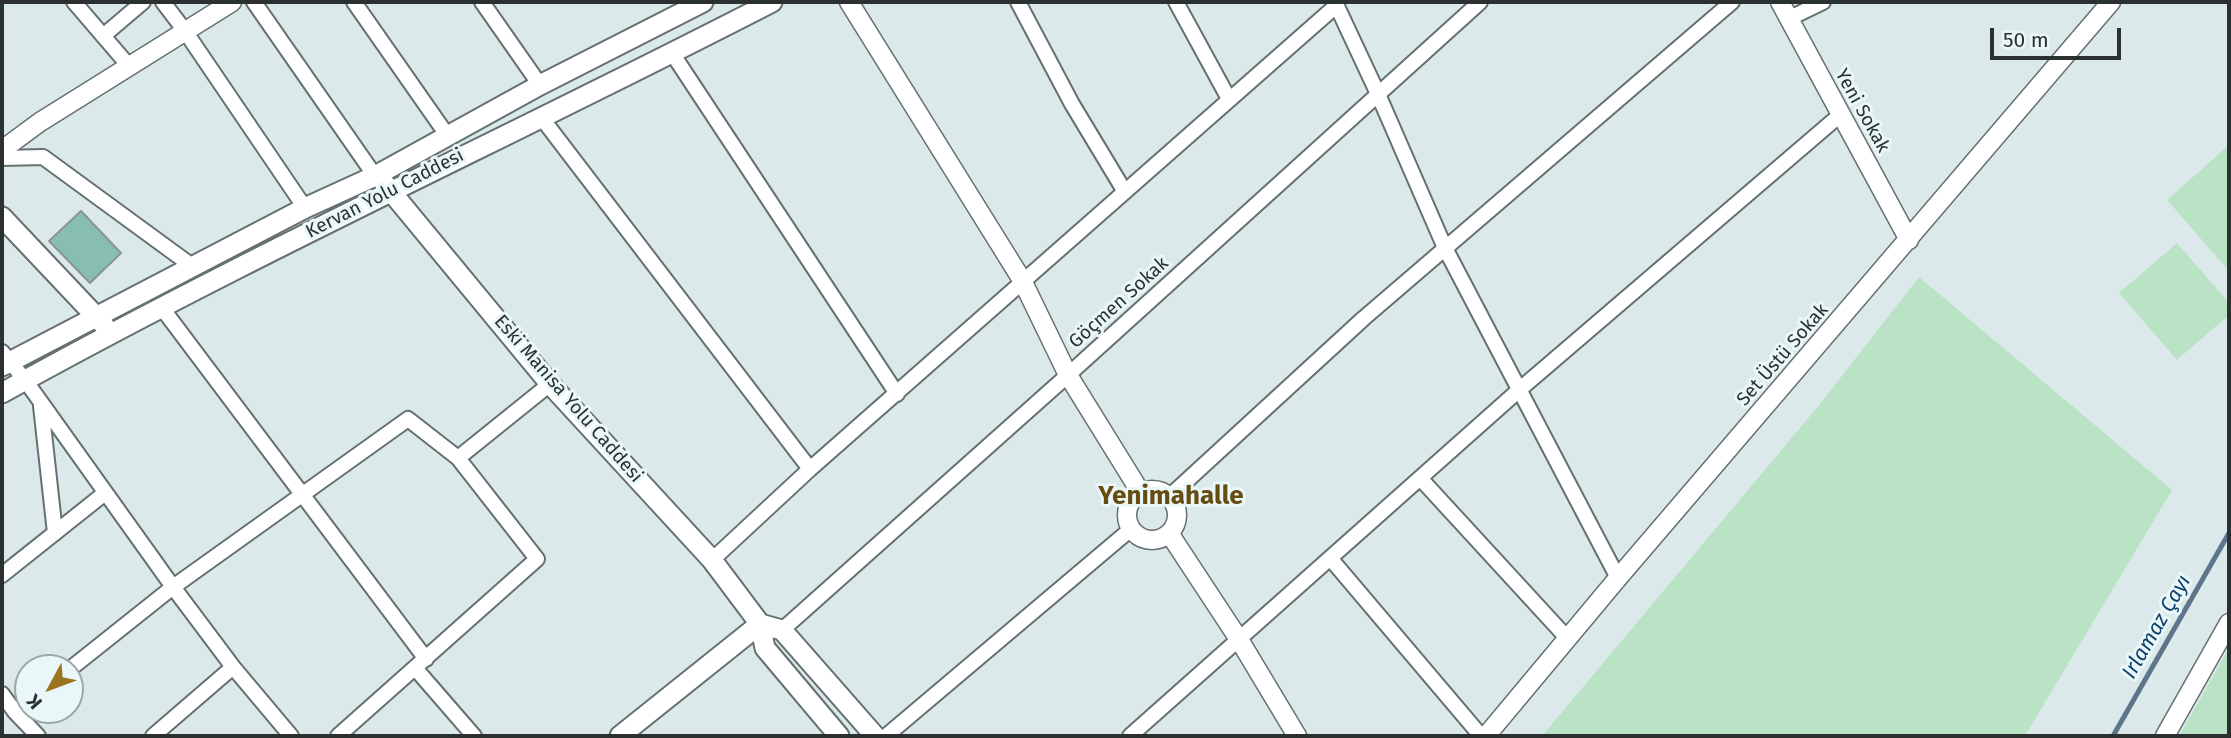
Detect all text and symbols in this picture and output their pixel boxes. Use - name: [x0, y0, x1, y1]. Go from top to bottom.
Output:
- scale bar: [1993, 14, 2124, 58]
- text: 50 m: [2003, 27, 2049, 53]
- street label: Yeni Sokak: [1830, 65, 1894, 157]
- street label: Kervan Yolu Caddesi: [302, 144, 468, 244]
- street label: Göçmen Sokak: [1065, 252, 1173, 354]
- street label: Set Üstü Sokak: [1732, 299, 1834, 411]
- street label: Eski Manisa Yolu Caddesi: [489, 310, 647, 488]
- district label: Yenimahalle: [1098, 481, 1244, 513]
- water label: Irlamaz Çayı: [2117, 571, 2197, 683]
- north arrow: [14, 654, 84, 724]
- text: K: [22, 690, 47, 714]

